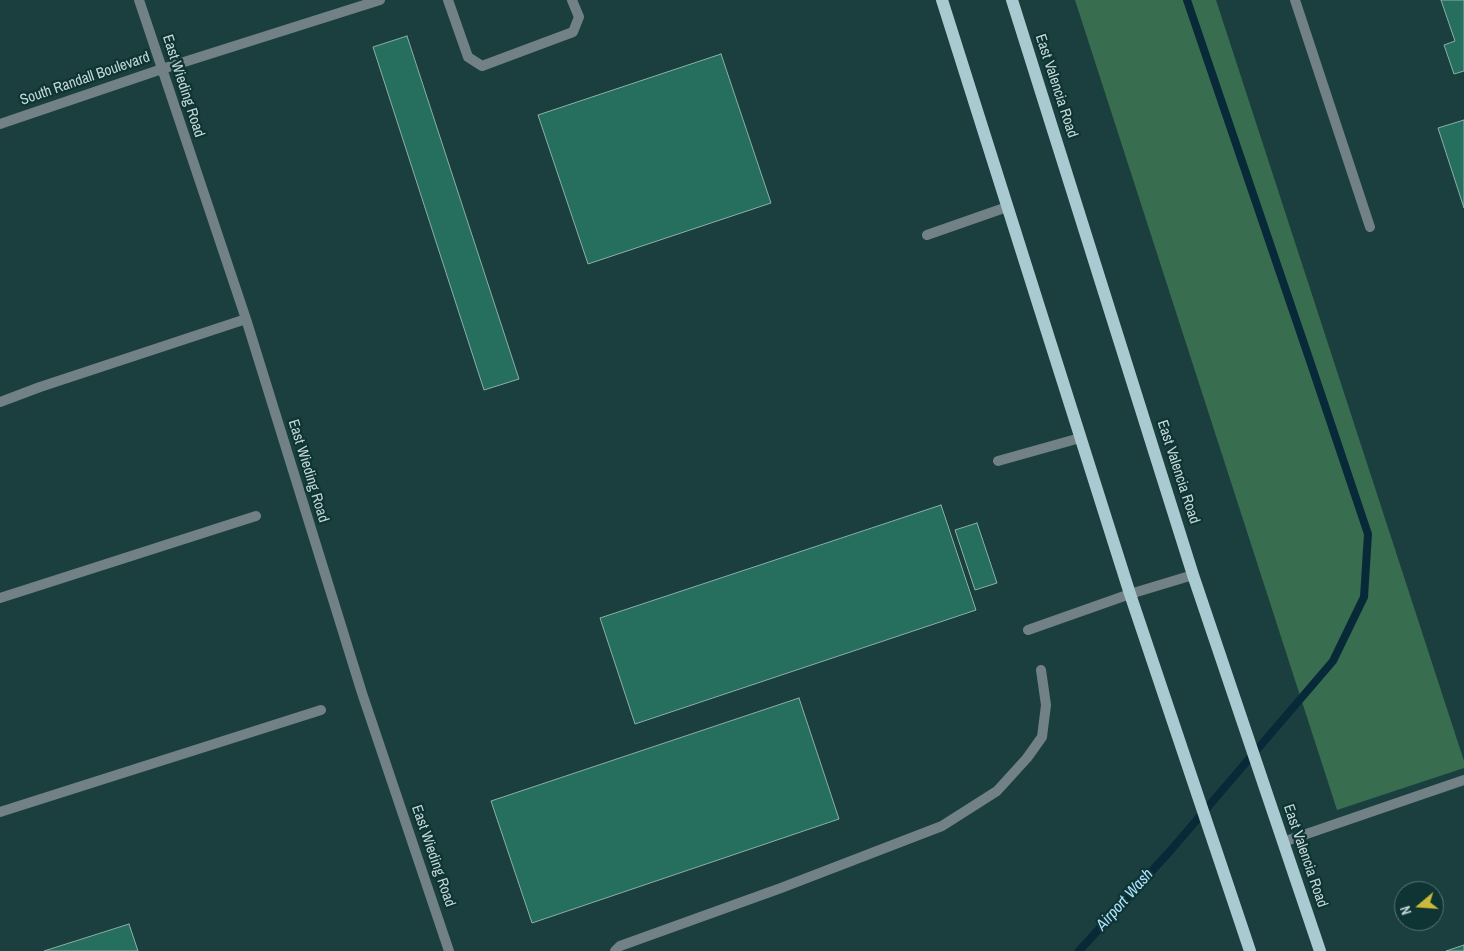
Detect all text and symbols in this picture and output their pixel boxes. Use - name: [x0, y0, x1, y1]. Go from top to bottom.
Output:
- street label: East Wieding Road: [158, 32, 208, 140]
- street label: East Valencia Road: [1031, 32, 1081, 140]
- street label: South Randall Boulevard: [18, 48, 152, 110]
- street label: East Wieding Road: [284, 417, 332, 525]
- street label: East Valencia Road: [1153, 418, 1203, 526]
- street label: East Valencia Road: [1279, 802, 1331, 910]
- street label: East Wieding Road: [407, 803, 459, 909]
- water label: Airport Wash: [1092, 865, 1158, 935]
- north arrow: [1394, 881, 1444, 931]
- text: N: [1396, 904, 1416, 917]

